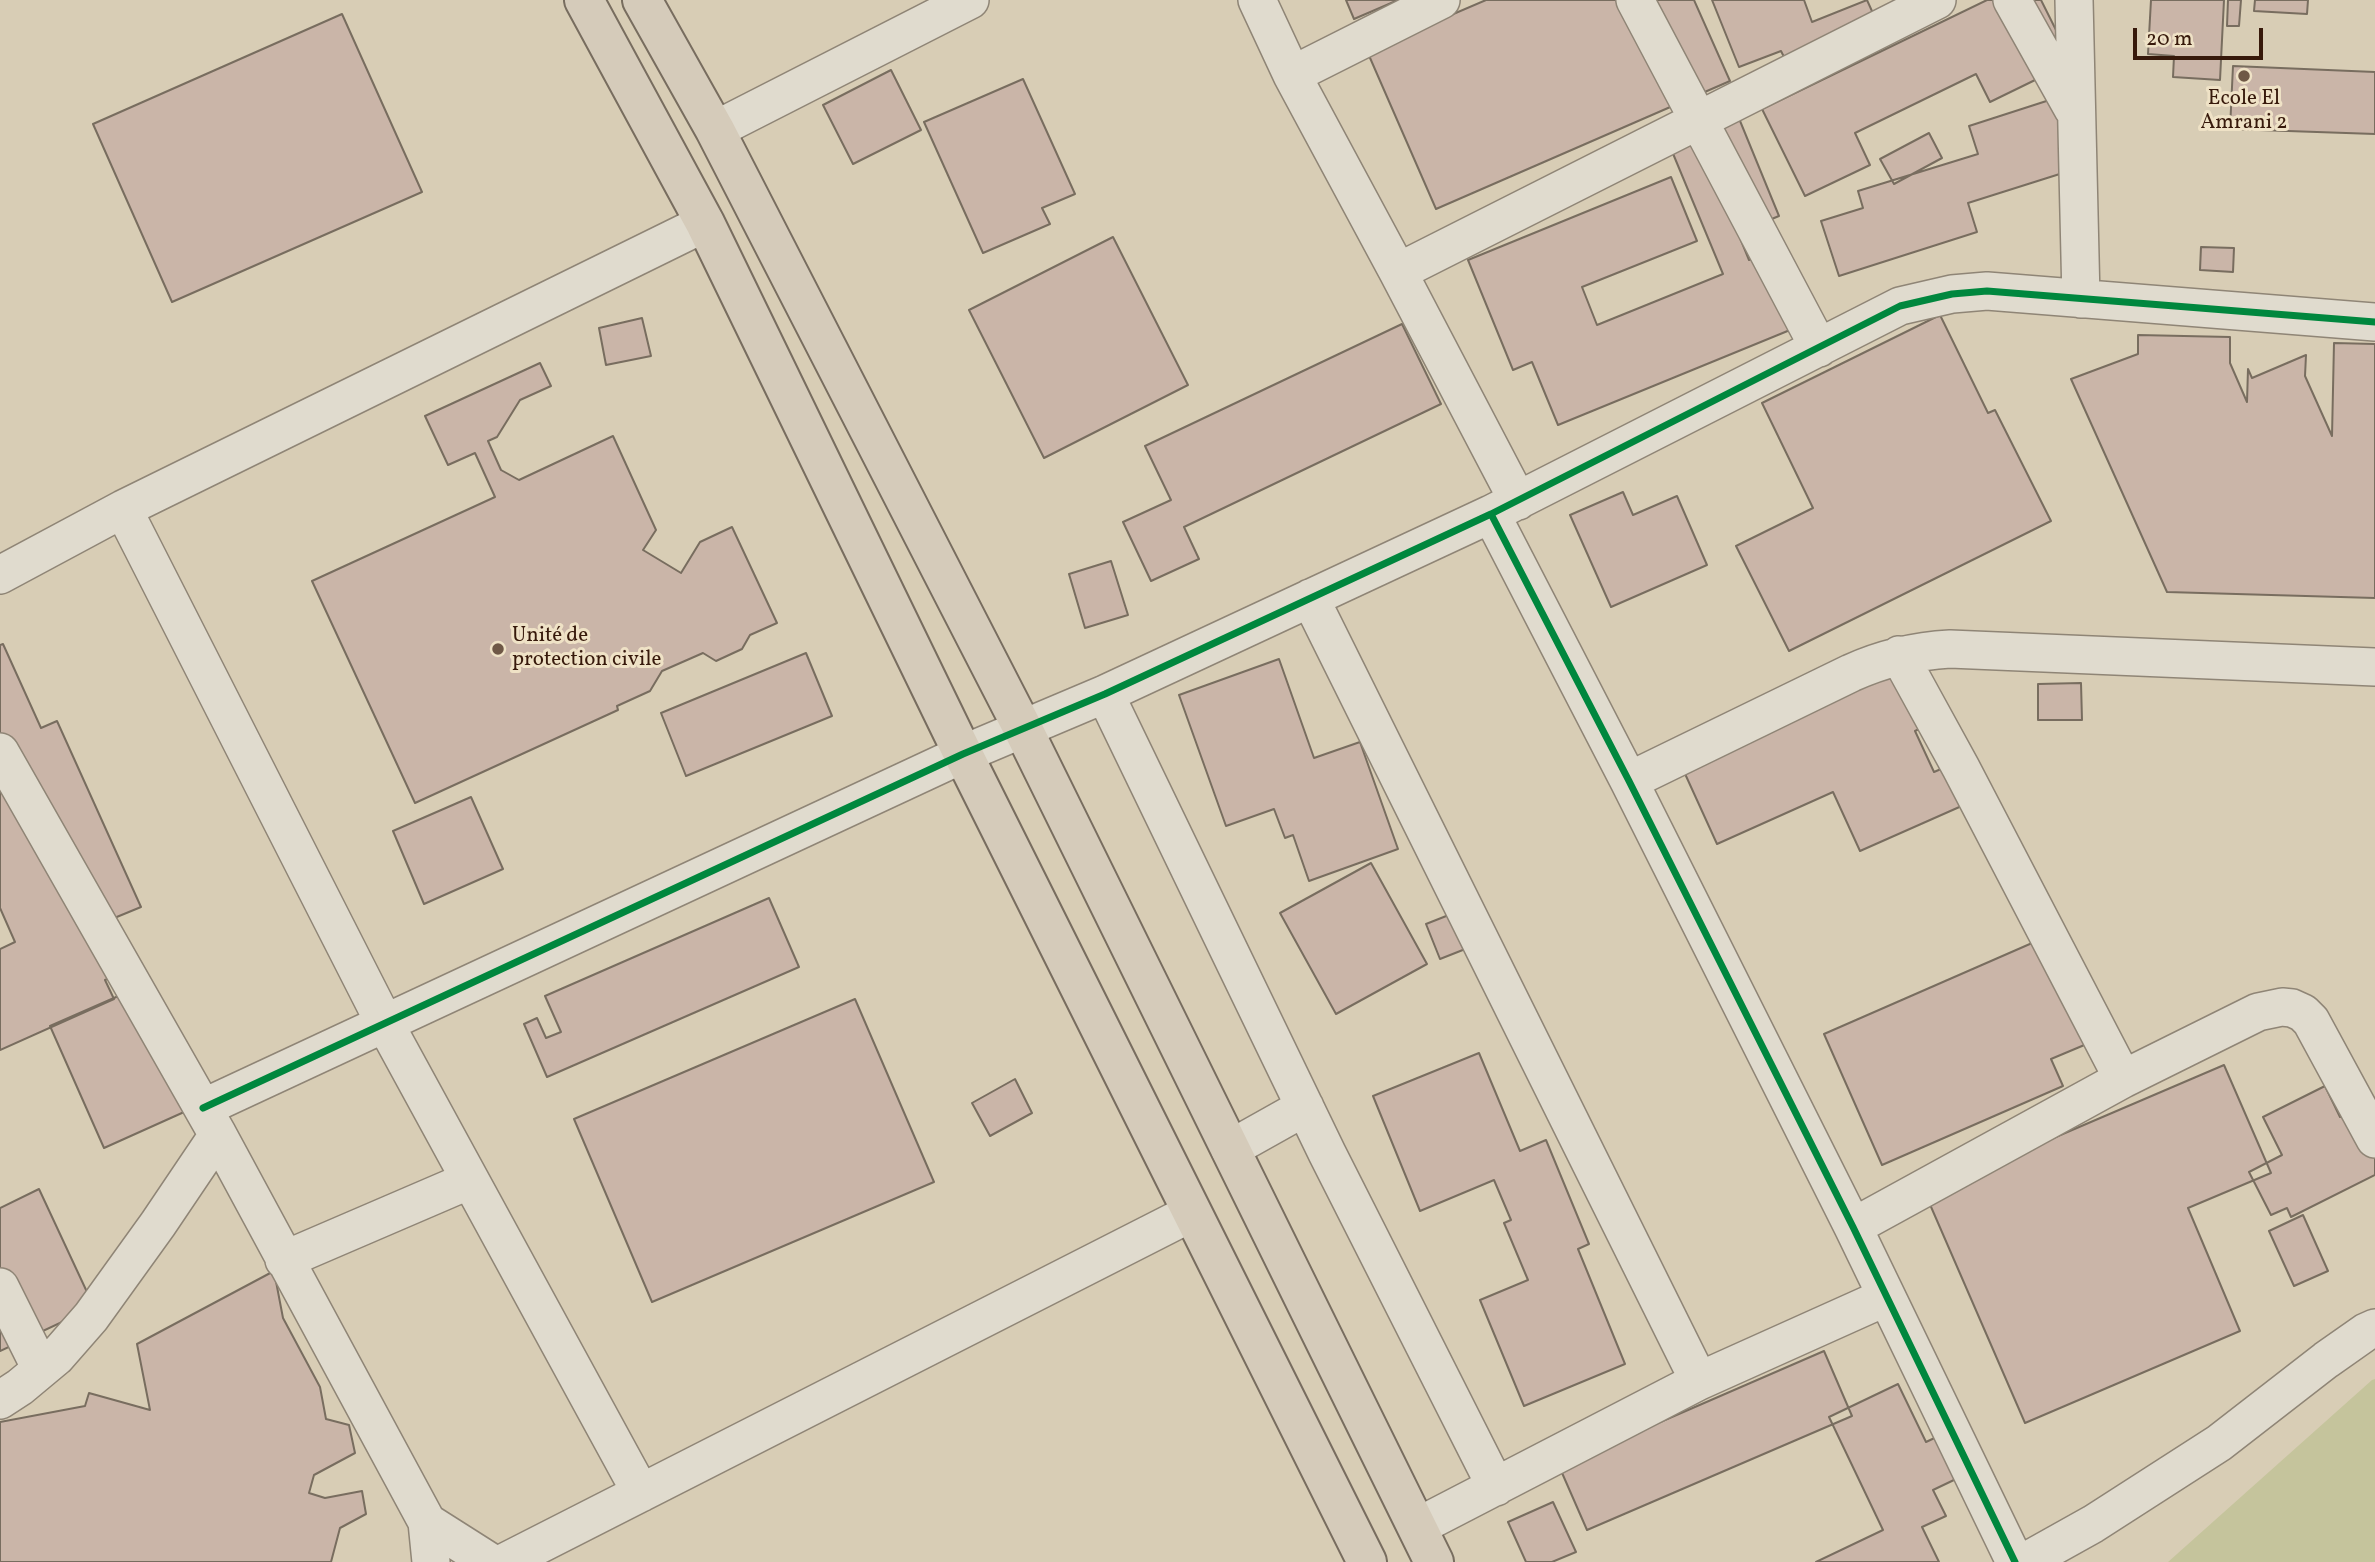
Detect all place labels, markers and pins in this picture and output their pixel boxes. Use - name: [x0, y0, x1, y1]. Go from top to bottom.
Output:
- marker: Ecole El Amrani 2: [2236, 68, 2252, 84]
- place label: Ecole El Amrani 2: [2201, 87, 2287, 137]
- place label: Unité de protection civile: [512, 624, 661, 674]
- marker: Unité de protection civile: [490, 641, 506, 657]

